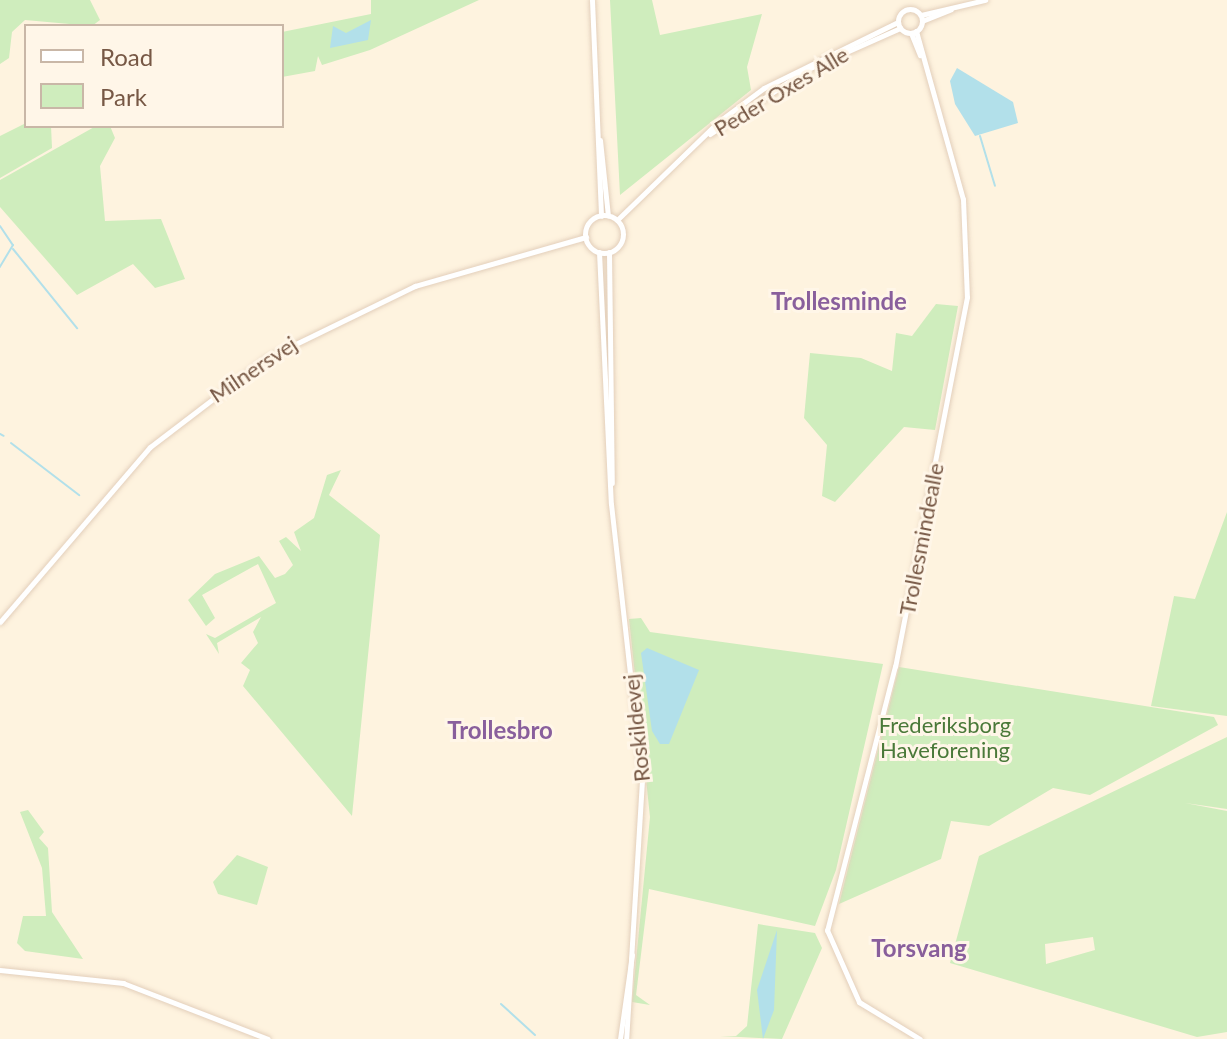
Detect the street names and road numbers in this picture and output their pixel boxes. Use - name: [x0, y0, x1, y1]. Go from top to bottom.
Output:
- street label: Peder Oxes Alle: [709, 40, 853, 142]
- street label: Milnersvej: [204, 330, 302, 408]
- street label: Trollesmindealle: [893, 461, 949, 617]
- street label: Roskildevej: [617, 673, 655, 783]

